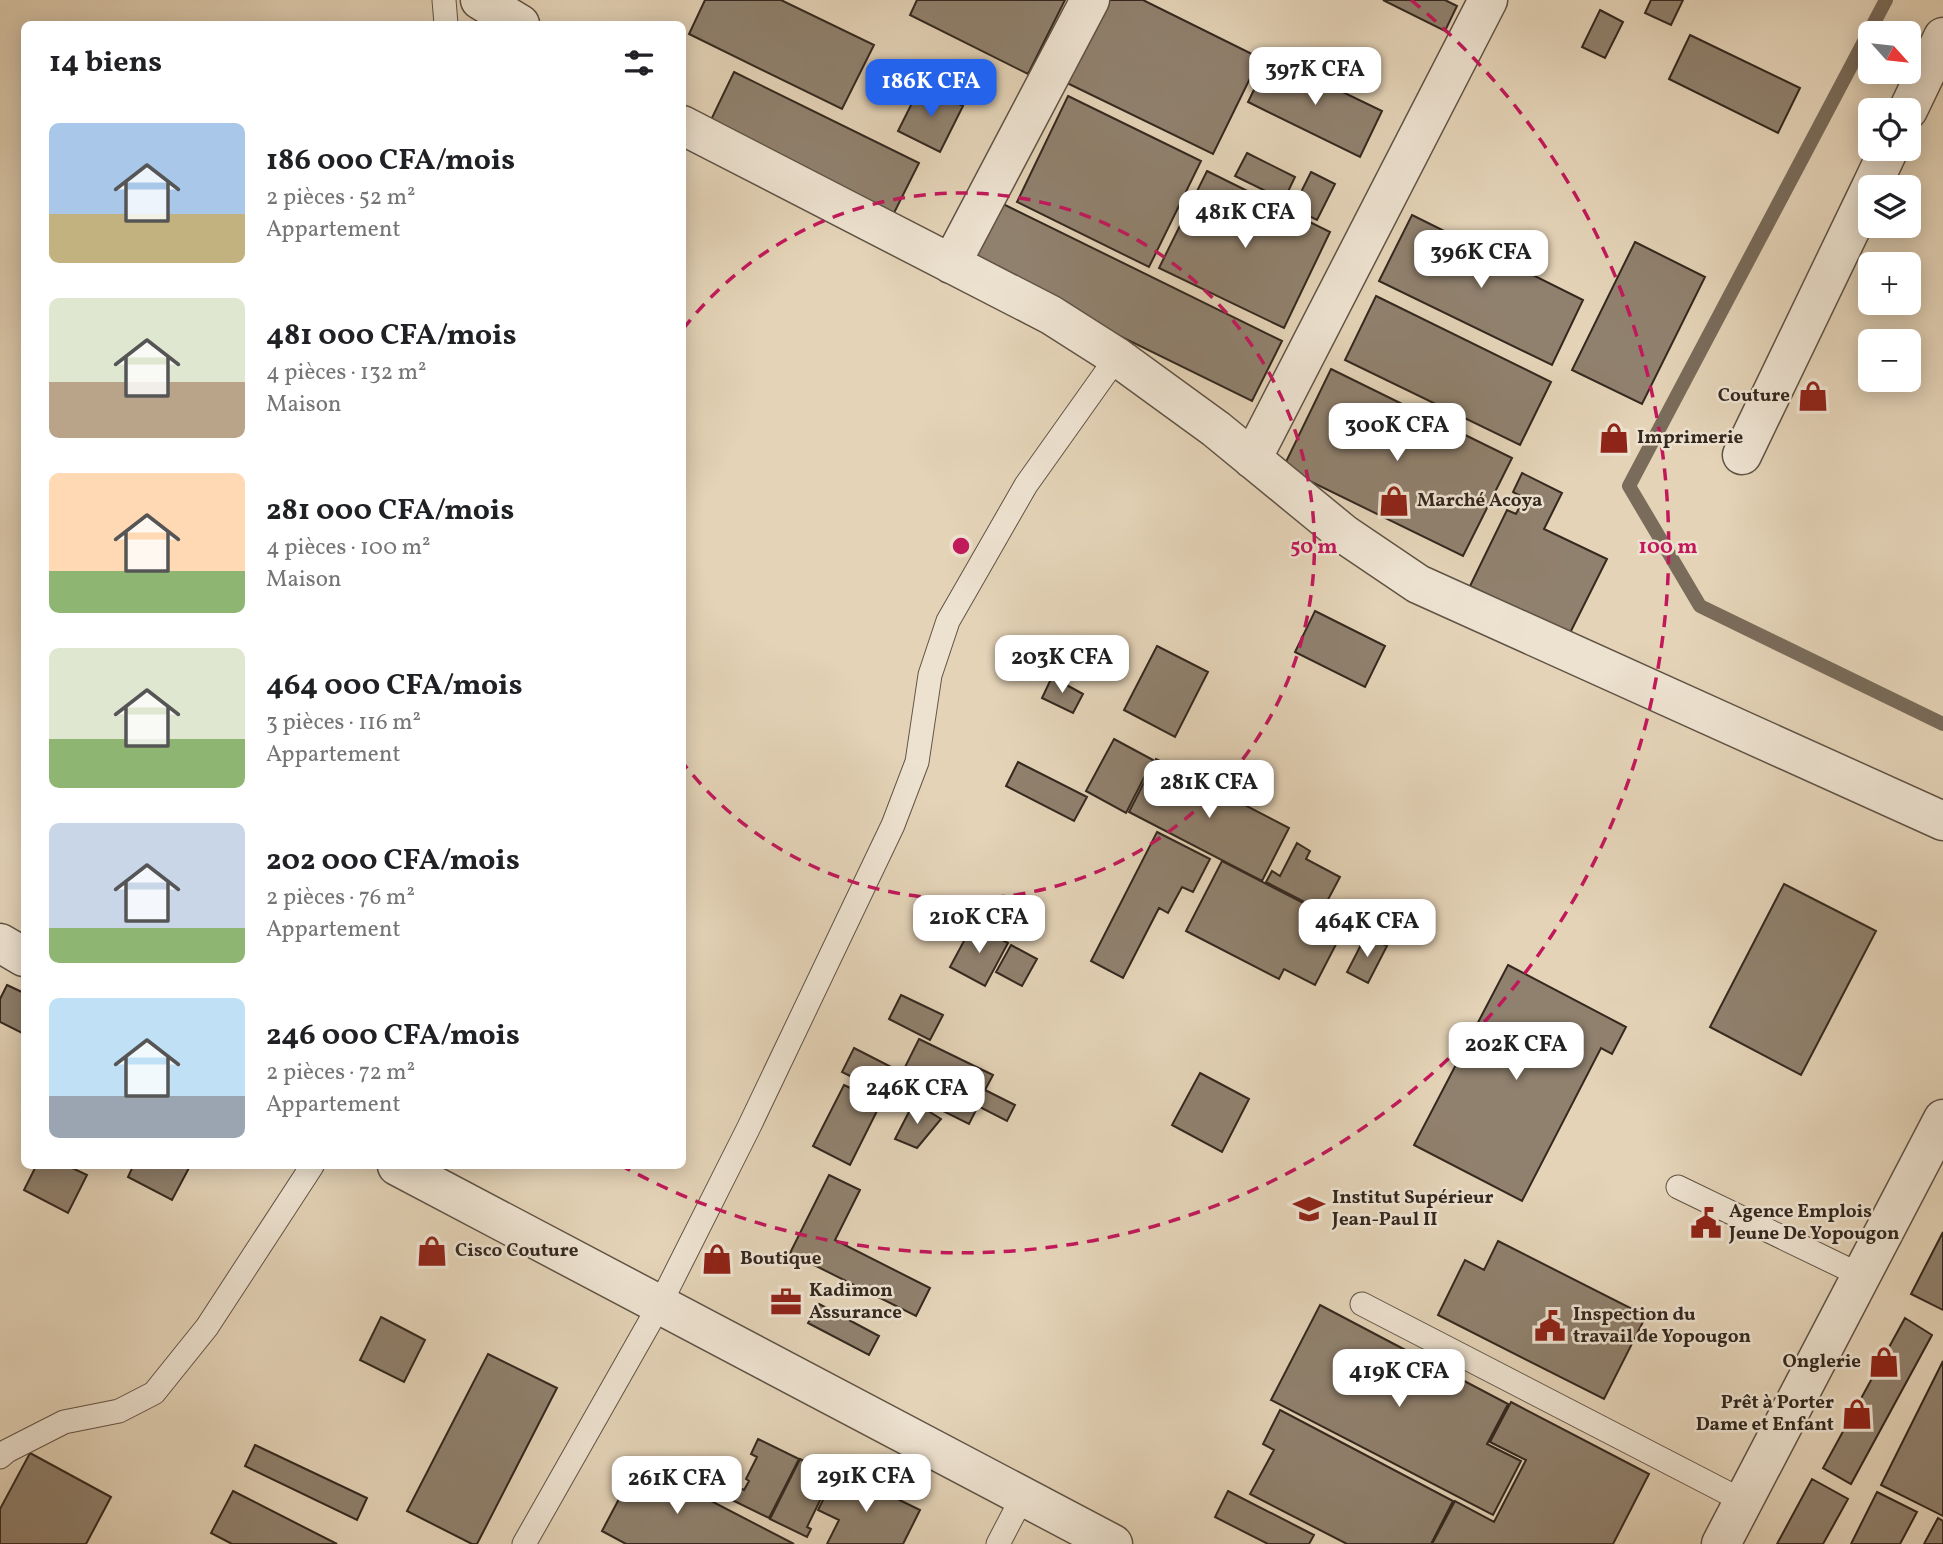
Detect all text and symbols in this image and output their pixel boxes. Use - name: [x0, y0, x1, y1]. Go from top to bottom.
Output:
- north arrow: [1858, 21, 1922, 84]
- map controls: [1858, 21, 1921, 392]
- text: 14 biens: [49, 42, 162, 84]
- icon: filters: [620, 44, 658, 82]
- pin: 397K CFA: [1243, 48, 1387, 107]
- text: 397K CFA: [1265, 54, 1365, 86]
- pin: 186K CFA: [859, 60, 1003, 119]
- text: 186K CFA: [882, 66, 981, 98]
- button: locate: [1858, 98, 1921, 161]
- text: 186 000 CFA/mois: [266, 140, 515, 182]
- icon: home: [105, 151, 189, 235]
- button: layers: [1858, 175, 1921, 238]
- text: 2 pièces · 52 m²: [266, 182, 416, 214]
- pin: 481K CFA: [1173, 190, 1317, 250]
- text: 481K CFA: [1195, 197, 1295, 229]
- text: Appartement: [266, 214, 401, 246]
- pin: 396K CFA: [1409, 230, 1553, 290]
- text: 396K CFA: [1430, 237, 1532, 269]
- button: +: [1858, 252, 1921, 315]
- text: 481 000 CFA/mois: [266, 315, 517, 357]
- icon: home: [105, 326, 189, 410]
- button: −: [1858, 329, 1921, 392]
- text: 4 pièces · 132 m²: [266, 357, 427, 389]
- shop icon: Couture: [1796, 379, 1830, 413]
- place label: Couture: [1718, 383, 1790, 409]
- text: Maison: [266, 389, 342, 421]
- pin: 300K CFA: [1325, 404, 1469, 463]
- text: 300K CFA: [1345, 410, 1449, 442]
- shop icon: Imprimerie: [1597, 421, 1631, 455]
- place label: Imprimerie: [1637, 425, 1743, 451]
- shop icon: Marché Acoya: [1377, 484, 1411, 518]
- place label: Marché Acoya: [1417, 488, 1542, 514]
- text: 281 000 CFA/mois: [266, 490, 514, 532]
- icon: home: [105, 501, 189, 585]
- text: 4 pièces · 100 m²: [266, 532, 431, 564]
- text: 50 m: [1290, 533, 1338, 562]
- text: 100 m: [1638, 533, 1698, 562]
- centre of rings: [949, 534, 973, 558]
- text: Maison: [266, 564, 342, 596]
- pin: 203K CFA: [990, 636, 1134, 695]
- text: 203K CFA: [1011, 642, 1113, 674]
- text: 464 000 CFA/mois: [266, 665, 523, 707]
- icon: home: [105, 676, 189, 760]
- text: 3 pièces · 116 m²: [266, 707, 421, 739]
- text: Appartement: [266, 739, 401, 771]
- pin: 281K CFA: [1137, 760, 1281, 820]
- text: 281K CFA: [1160, 767, 1258, 799]
- text: 202 000 CFA/mois: [266, 840, 520, 882]
- icon: home: [105, 851, 189, 935]
- text: 2 pièces · 76 m²: [266, 882, 415, 914]
- pin: 210K CFA: [907, 895, 1051, 955]
- pin: 464K CFA: [1295, 900, 1439, 959]
- text: 210K CFA: [929, 902, 1029, 934]
- text: 464K CFA: [1315, 906, 1419, 938]
- text: Appartement: [266, 914, 401, 946]
- text: 246 000 CFA/mois: [266, 1015, 520, 1057]
- pin: 202K CFA: [1444, 1023, 1588, 1082]
- icon: home: [105, 1026, 189, 1110]
- text: 202K CFA: [1465, 1029, 1567, 1061]
- text: 2 pièces · 72 m²: [266, 1057, 415, 1089]
- pin: 246K CFA: [845, 1066, 989, 1126]
- text: 246K CFA: [866, 1073, 968, 1105]
- text: Appartement: [266, 1089, 401, 1121]
- place label: Institut Supérieur Jean-Paul II: [1331, 1185, 1494, 1233]
- school or university icon: Institut Supérieur Jean-Paul II: [1292, 1192, 1326, 1226]
- place label: Agence Emplois Jeune De Yopougon: [1728, 1199, 1900, 1247]
- public building icon: Agence Emplois Jeune De Yopougon: [1689, 1206, 1723, 1240]
- shop icon: Cisco Couture: [415, 1234, 449, 1268]
- place label: Cisco Couture: [455, 1238, 579, 1264]
- shop icon: Boutique: [700, 1242, 734, 1276]
- place label: Boutique: [740, 1246, 822, 1272]
- place label: Kadimon Assurance: [809, 1278, 902, 1326]
- office icon: Kadimon Assurance: [769, 1285, 803, 1319]
- place label: Inspection du travail de Yopougon: [1573, 1302, 1751, 1350]
- public building icon: Inspection du travail de Yopougon: [1533, 1309, 1567, 1343]
- shop icon: Onglerie: [1867, 1345, 1901, 1379]
- place label: Onglerie: [1783, 1349, 1861, 1375]
- pin: 419K CFA: [1327, 1350, 1471, 1409]
- text: 419K CFA: [1349, 1356, 1449, 1388]
- place label: Prêt à Porter Dame et Enfant: [1696, 1390, 1834, 1438]
- shop icon: Prêt à Porter Dame et Enfant: [1840, 1397, 1874, 1431]
- pin: 291K CFA: [794, 1454, 938, 1514]
- pin: 261K CFA: [605, 1456, 749, 1516]
- text: 291K CFA: [817, 1461, 915, 1493]
- text: 261K CFA: [628, 1463, 726, 1495]

